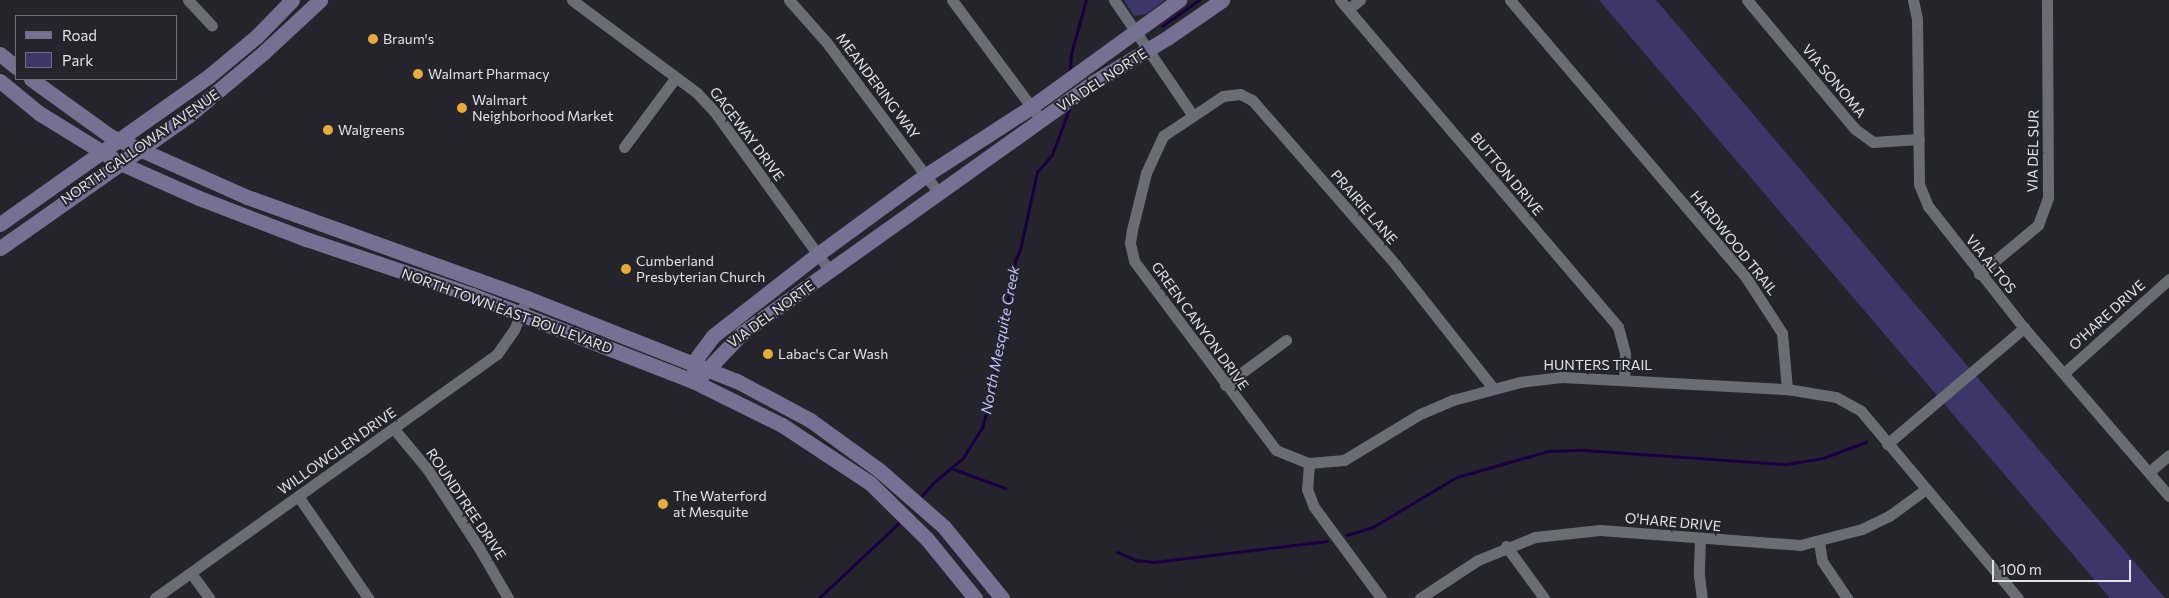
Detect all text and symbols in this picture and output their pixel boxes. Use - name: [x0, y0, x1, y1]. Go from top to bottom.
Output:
- legend: [15, 15, 178, 80]
- text: Road: [62, 26, 97, 44]
- street label: MEANDERING WAY: [833, 30, 923, 142]
- place label: Braum's: [383, 31, 434, 47]
- marker: Braum's: [367, 33, 379, 45]
- street label: VIA SONOMA: [1799, 41, 1869, 121]
- street label: VIA DEL NORTE: [1054, 45, 1150, 115]
- text: Park: [62, 51, 93, 69]
- place label: Walmart Pharmacy: [428, 66, 549, 82]
- marker: Walmart Pharmacy: [412, 68, 424, 80]
- street label: GAGEWAY DRIVE: [706, 84, 788, 184]
- street label: NORTH GALLOWAY AVENUE: [58, 86, 222, 208]
- place label: Walmart Neighborhood Market: [472, 92, 613, 124]
- marker: Walmart Neighborhood Market: [456, 102, 468, 114]
- street label: VIA DEL SUR: [2024, 109, 2042, 193]
- place label: Walgreens: [338, 122, 405, 138]
- marker: Walgreens: [322, 124, 334, 136]
- street label: BUTTON DRIVE: [1467, 129, 1547, 219]
- street label: PRAIRIE LANE: [1327, 167, 1401, 247]
- street label: HARDWOOD TRAIL: [1687, 187, 1781, 299]
- street label: VIA ALTOS: [1962, 231, 2020, 297]
- place label: Cumberland Presbyterian Church: [636, 253, 765, 286]
- street label: GREEN CANYON DRIVE: [1148, 259, 1252, 393]
- marker: Cumberland Presbyterian Church: [620, 263, 632, 275]
- water label: North Mesquite Creek: [977, 264, 1023, 416]
- street label: NORTH TOWN EAST BOULEVARD: [399, 265, 615, 357]
- street label: VIA DEL NORTE: [724, 277, 818, 351]
- street label: O'HARE DRIVE: [2066, 277, 2148, 353]
- place label: Labac's Car Wash: [778, 346, 888, 362]
- marker: Labac's Car Wash: [762, 348, 774, 360]
- street label: HUNTERS TRAIL: [1544, 357, 1652, 373]
- street label: WILLOWGLEN DRIVE: [275, 404, 399, 498]
- street label: ROUNDTREE DRIVE: [423, 445, 509, 563]
- place label: The Waterford at Mesquite: [673, 488, 767, 520]
- marker: The Waterford at Mesquite: [657, 498, 669, 510]
- street label: O'HARE DRIVE: [1624, 509, 1722, 535]
- scale bar: [1994, 550, 2133, 582]
- text: 100 m: [2000, 560, 2042, 578]

